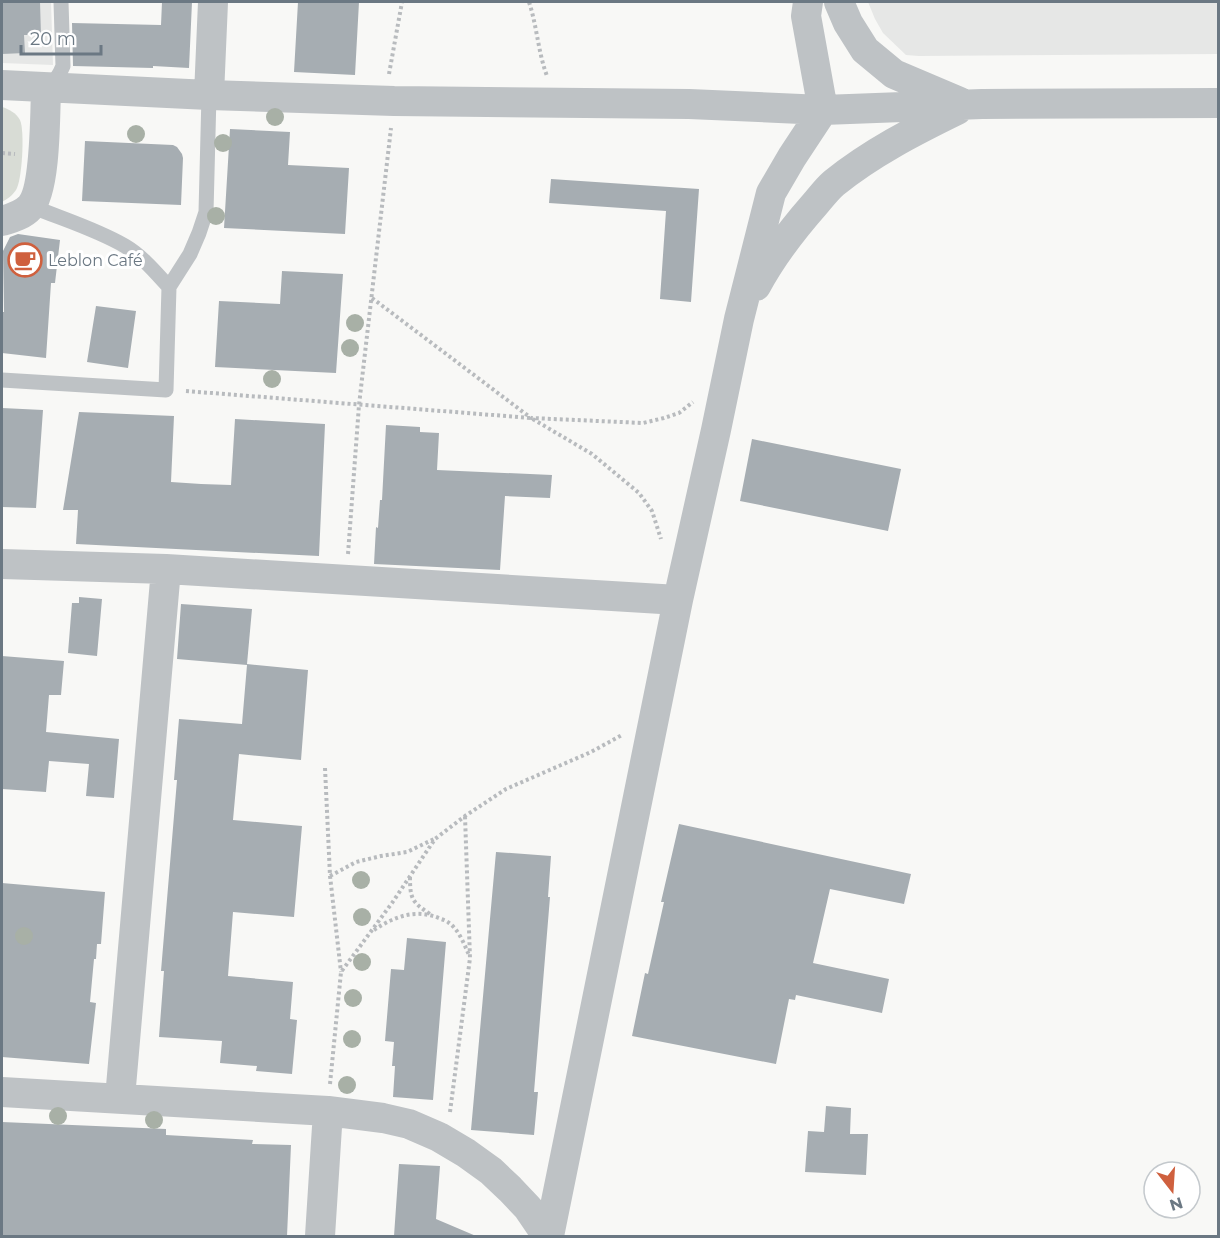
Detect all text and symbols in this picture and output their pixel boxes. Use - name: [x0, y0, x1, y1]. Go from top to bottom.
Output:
- scale bar: [21, 18, 100, 56]
- text: 20 m: [30, 28, 76, 50]
- cafe icon: Leblon Café: [7, 242, 43, 278]
- place label: Leblon Café: [48, 251, 143, 270]
- north arrow: [1142, 1160, 1202, 1220]
- text: N: [1167, 1193, 1185, 1215]

